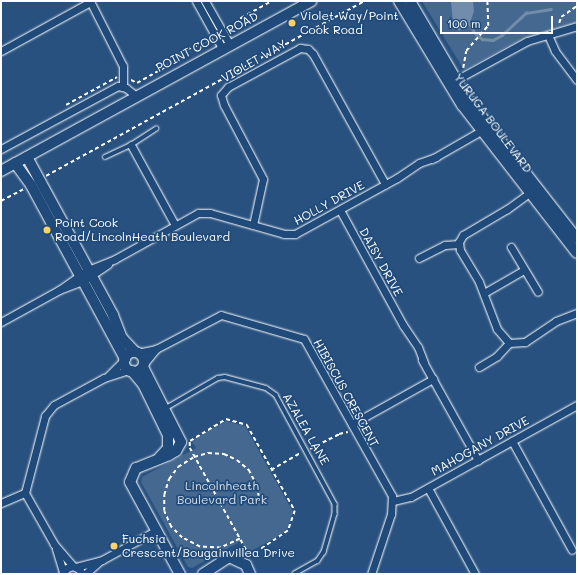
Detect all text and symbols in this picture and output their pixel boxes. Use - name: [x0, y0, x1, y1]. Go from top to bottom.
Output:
- scale bar: [442, 8, 555, 34]
- street label: POINT COOK ROAD: [153, 9, 261, 75]
- place label: Violet Way/Point Cook Road: [300, 9, 399, 37]
- text: 100 m: [447, 15, 481, 31]
- marker: Violet Way/Point Cook Road: [287, 18, 297, 28]
- street label: VIOLET WAY: [219, 37, 289, 85]
- street label: YURUGA BOULEVARD: [451, 70, 535, 176]
- street label: HOLLY DRIVE: [291, 178, 367, 228]
- place label: Point Cook Road/LincolnHeath Boulevard: [55, 216, 230, 244]
- marker: Point Cook Road/LincolnHeath Boulevard: [42, 225, 52, 235]
- street label: DAISY DRIVE: [356, 225, 406, 299]
- street label: HIBISCUS CRESCENT: [310, 336, 382, 450]
- street label: AZALEA LANE: [280, 391, 332, 467]
- street label: MAHOGANY DRIVE: [429, 413, 531, 479]
- park label: Lincolnheath Boulevard Park: [177, 479, 267, 507]
- place label: Fuchsia Crescent/Bougainvillea Drive: [122, 532, 295, 560]
- marker: Fuchsia Crescent/Bougainvillea Drive: [109, 541, 119, 551]

